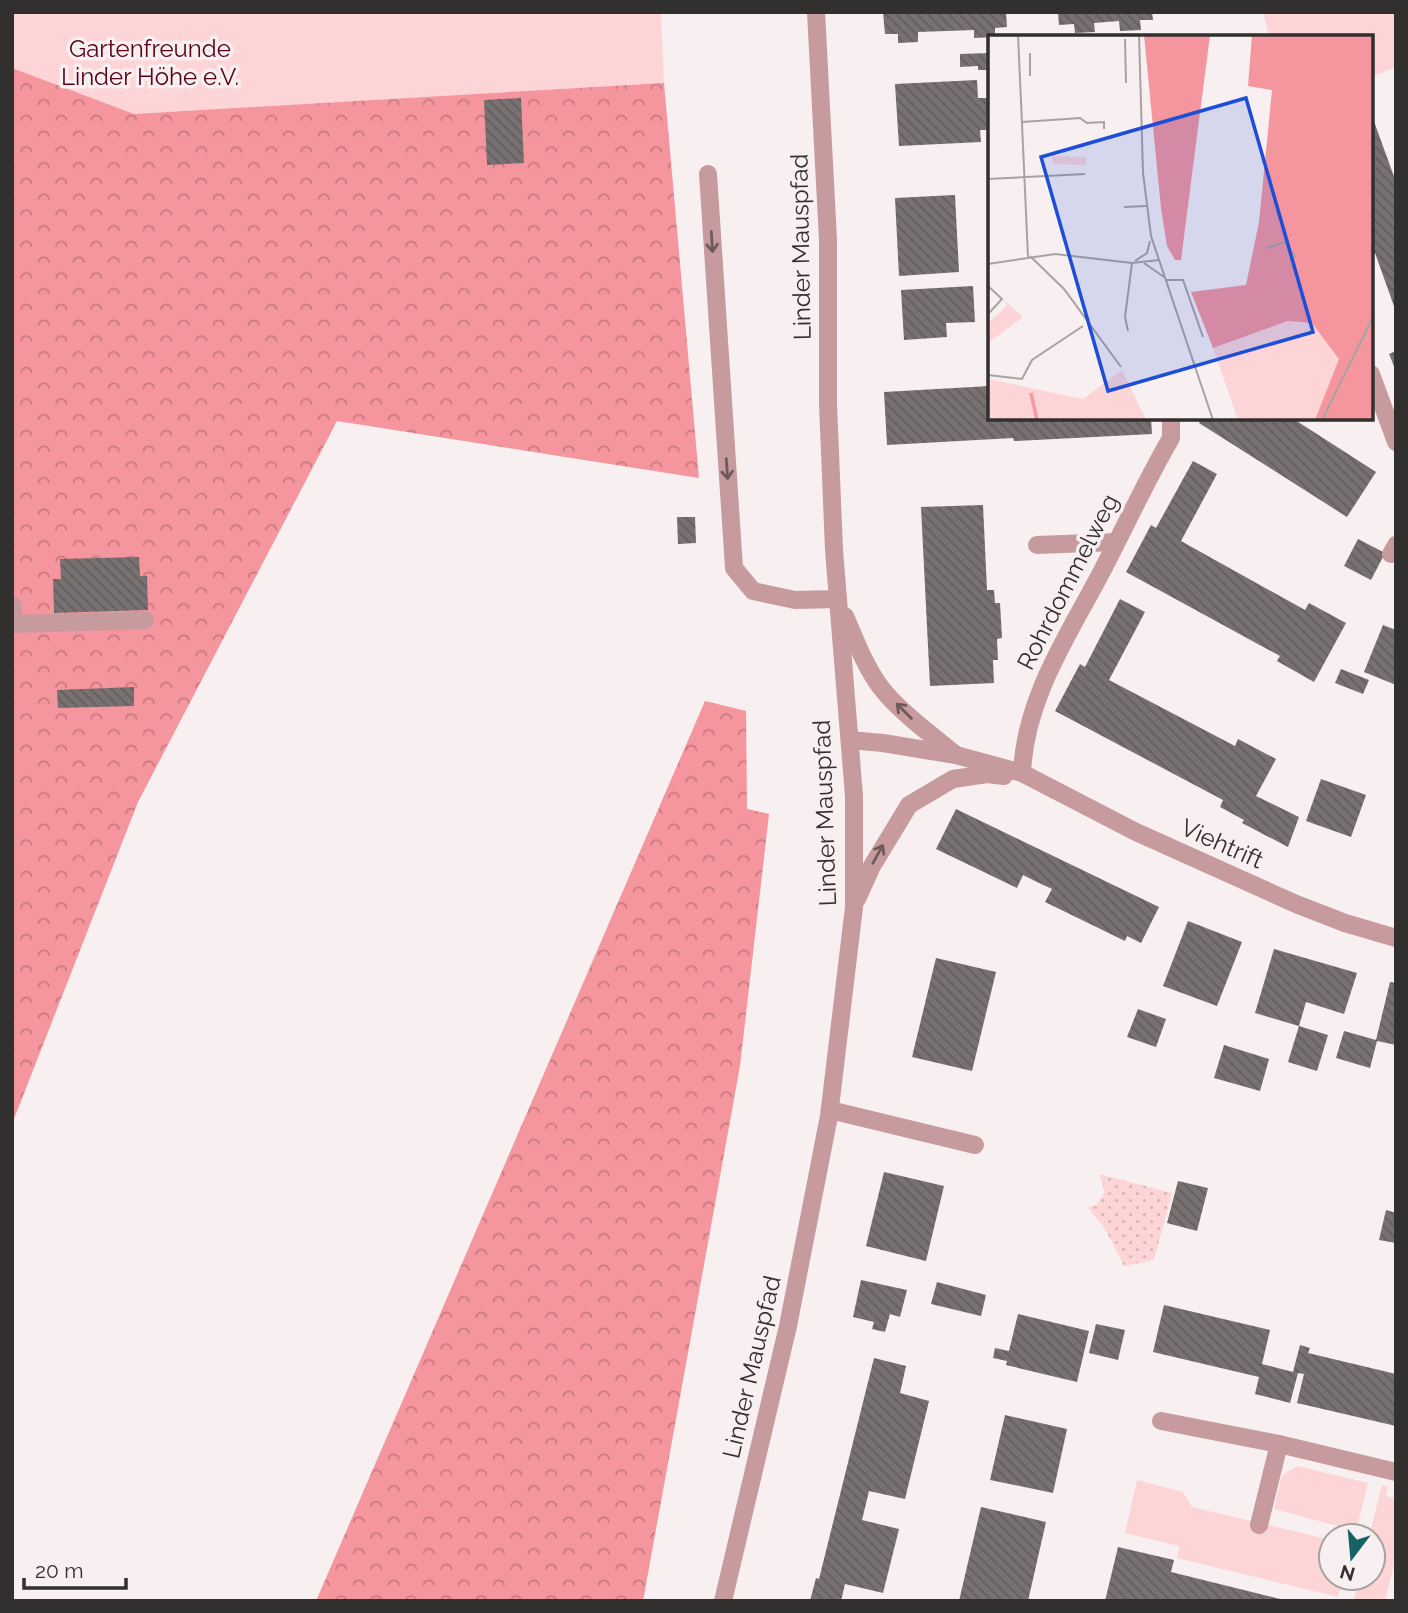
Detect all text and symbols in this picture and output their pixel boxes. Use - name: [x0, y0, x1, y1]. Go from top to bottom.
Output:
- park label: Gartenfreunde Linder Höhe e.V.: [61, 34, 239, 91]
- inset map: [988, 35, 1373, 420]
- street label: Linder Mauspfad: [784, 153, 817, 341]
- one-way arrow: [706, 230, 719, 253]
- one-way arrow: [721, 457, 734, 480]
- street label: Rohrdommelweg: [1011, 489, 1124, 674]
- one-way arrow: [896, 702, 913, 719]
- street label: Linder Mauspfad: [807, 719, 842, 907]
- street label: Viehtrift: [1176, 813, 1268, 875]
- one-way arrow: [872, 844, 885, 865]
- street label: Linder Mauspfad: [716, 1273, 787, 1461]
- north arrow: [1317, 1522, 1387, 1592]
- scale bar: [24, 1546, 126, 1590]
- text: 20 m: [35, 1558, 83, 1583]
- text: N: [1337, 1561, 1357, 1586]

